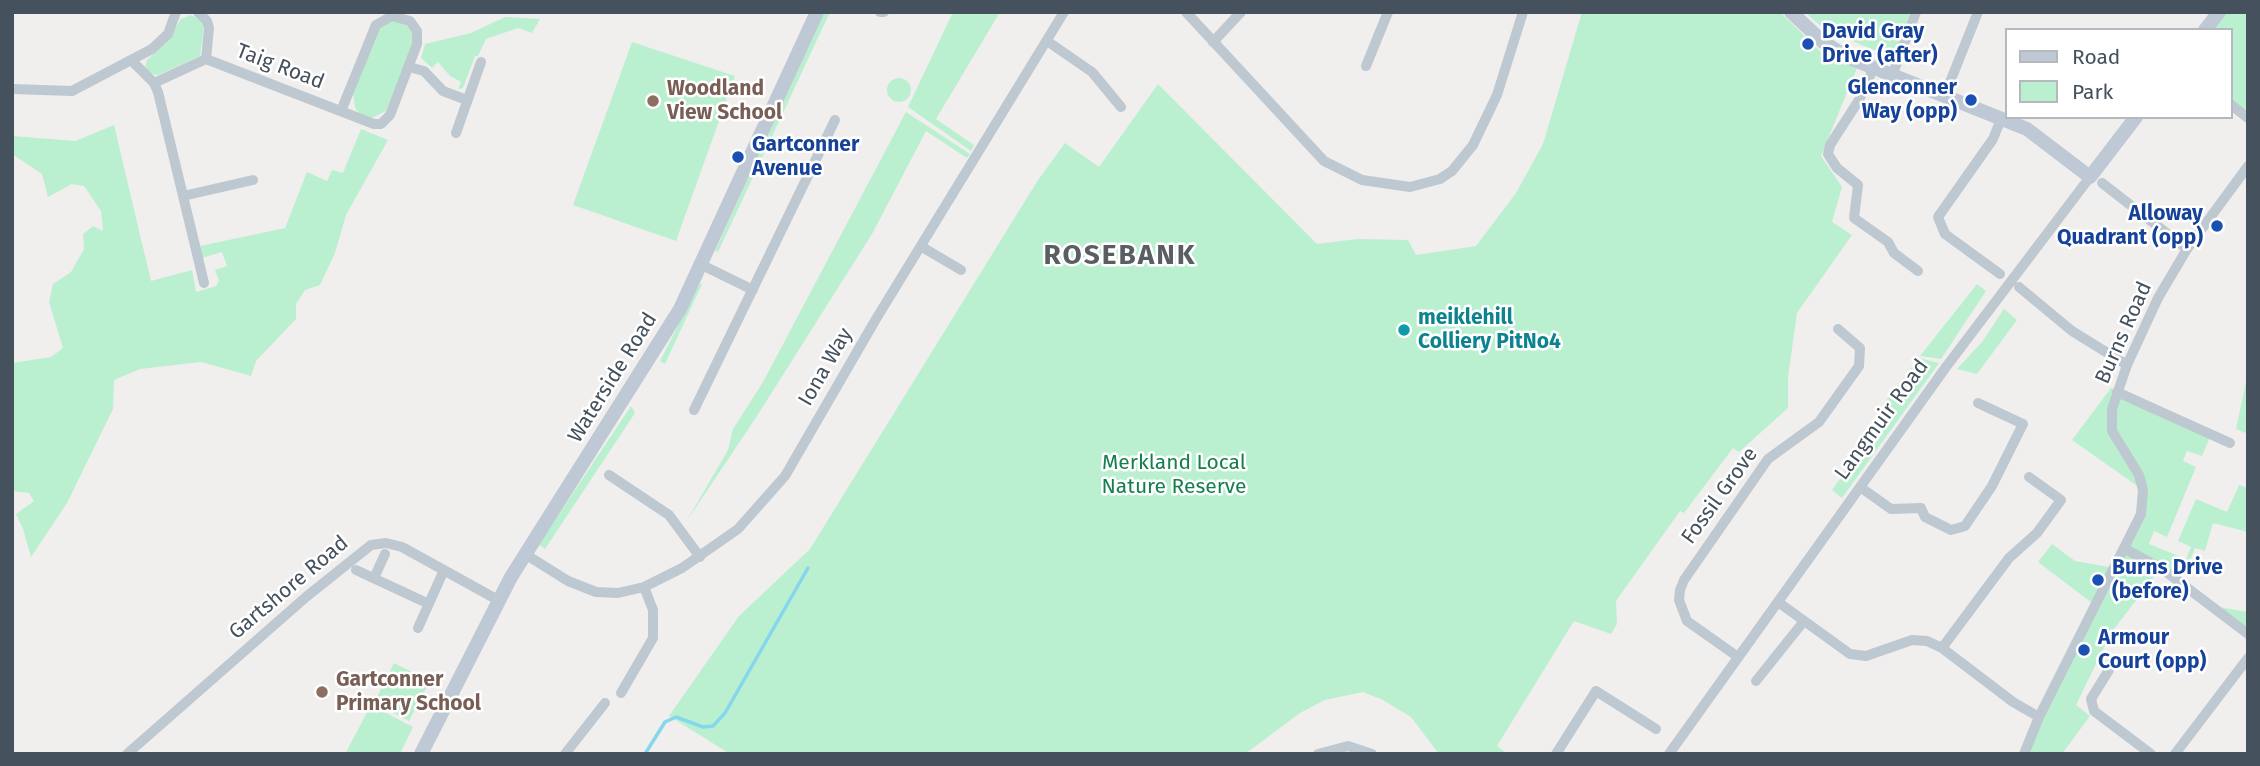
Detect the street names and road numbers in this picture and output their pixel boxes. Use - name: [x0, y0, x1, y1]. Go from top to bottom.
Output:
- street label: Taig Road: [233, 39, 327, 95]
- street label: Burns Road: [2090, 278, 2158, 388]
- street label: Waterside Road: [563, 308, 663, 448]
- street label: Iona Way: [794, 323, 858, 411]
- street label: Langmuir Road: [1830, 355, 1934, 485]
- street label: Fossil Grove: [1676, 443, 1764, 549]
- street label: Gartshore Road: [224, 531, 354, 645]

